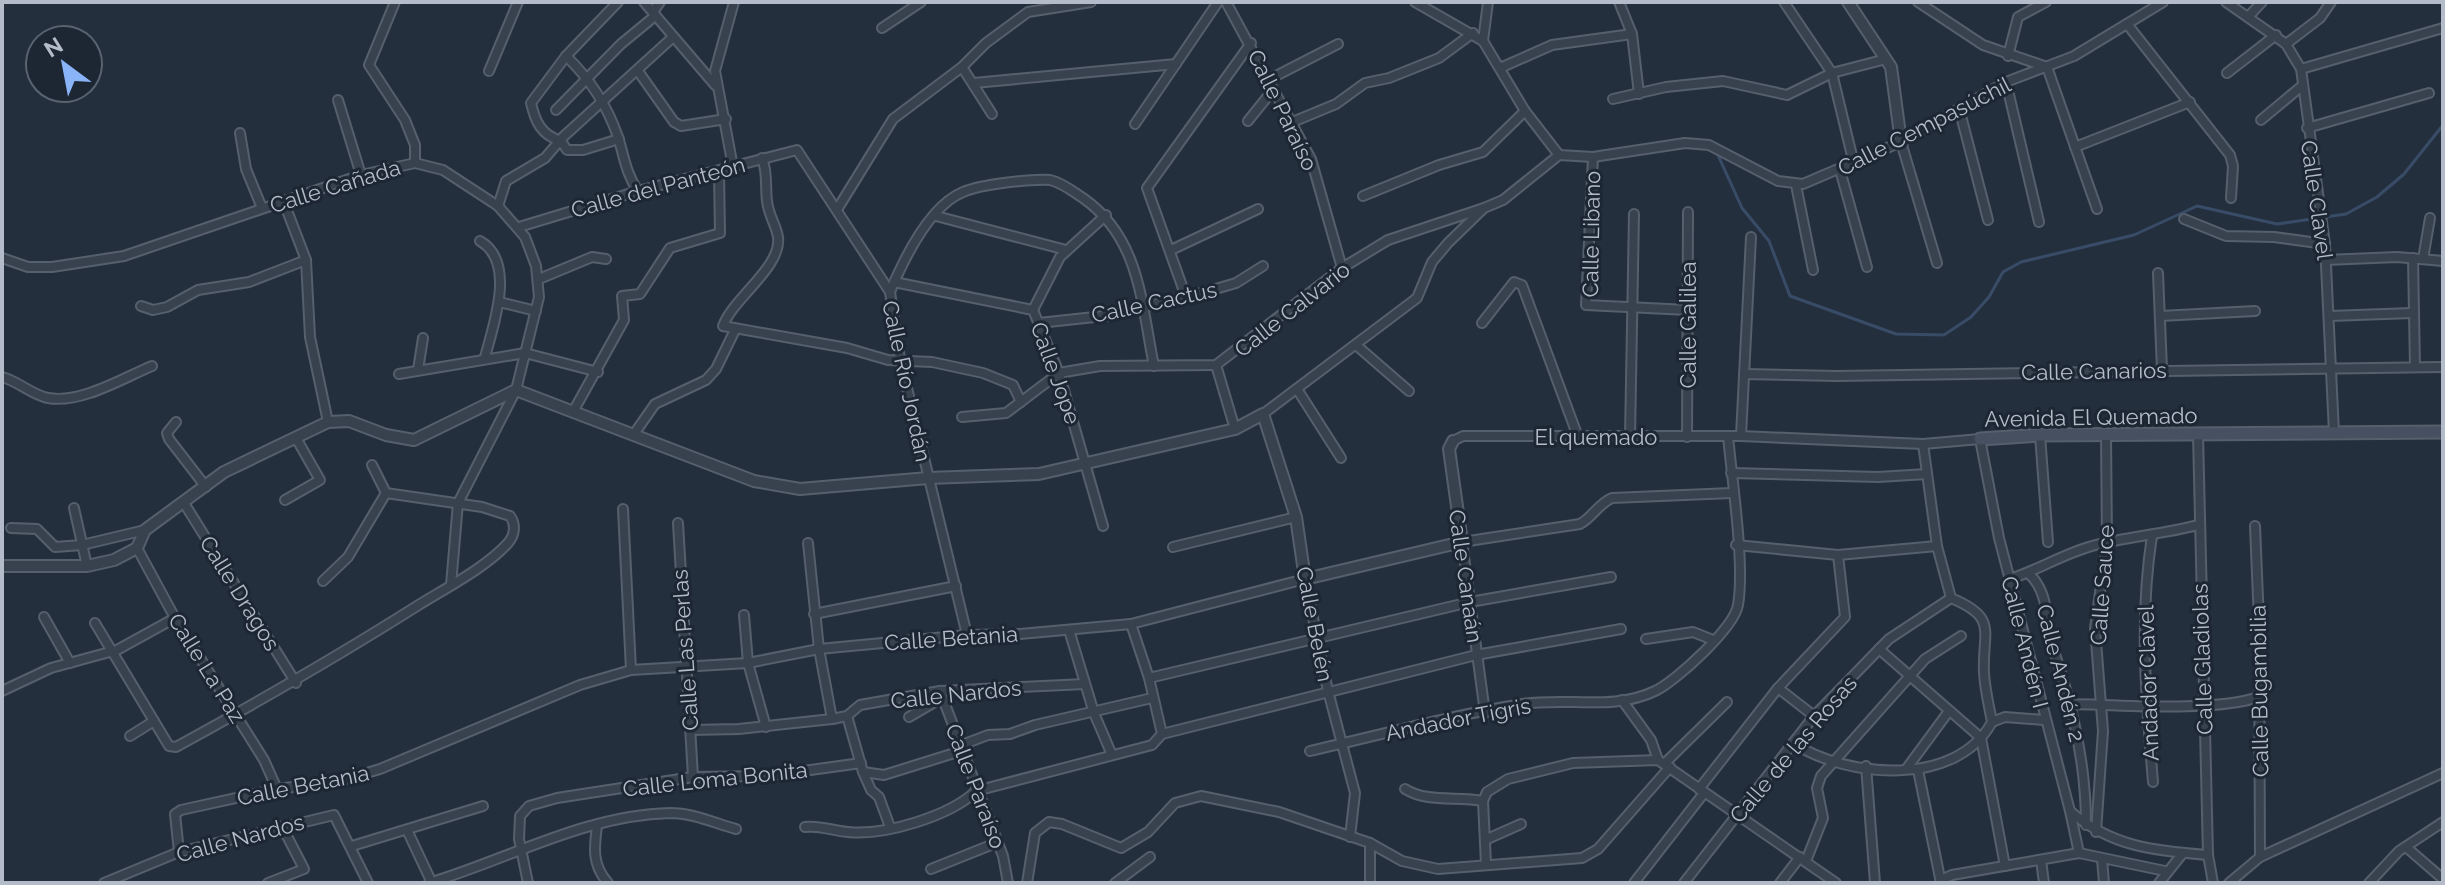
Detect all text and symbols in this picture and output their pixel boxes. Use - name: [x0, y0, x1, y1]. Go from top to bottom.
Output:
- north arrow: [24, 24, 104, 104]
- text: N: [39, 32, 67, 63]
- street label: Calle Paraíso: [1243, 45, 1323, 175]
- street label: Calle Cempasúchil: [1833, 71, 2015, 181]
- street label: Calle Clavel: [2296, 139, 2338, 261]
- street label: Calle del Panteón: [568, 151, 748, 223]
- street label: Calle Cañada: [267, 154, 403, 218]
- street label: Calle Libano: [1577, 170, 1605, 298]
- street label: Calle Calvario: [1229, 256, 1355, 362]
- street label: Calle Galilea: [1675, 262, 1701, 389]
- street label: Calle Cactus: [1089, 276, 1219, 328]
- street label: Calle Río Jordán: [877, 298, 937, 464]
- street label: Calle Jope: [1025, 318, 1087, 428]
- street label: Calle Canarios: [2021, 357, 2167, 385]
- street label: Avenida El Quemado: [1984, 402, 2198, 432]
- street label: El quemado: [1535, 424, 1657, 450]
- street label: Calle Canaán: [1444, 508, 1488, 644]
- street label: Calle Sauce: [2085, 524, 2119, 646]
- street label: Calle Dragos: [194, 531, 286, 655]
- street label: Calle Belén: [1291, 564, 1339, 684]
- street label: Calle Las Perlas: [666, 569, 704, 731]
- street label: Calle Andén I: [1996, 573, 2054, 711]
- street label: Calle Gladiolas: [2186, 583, 2218, 735]
- street label: Calle Andén 2: [2031, 601, 2091, 745]
- street label: Andador Clavel: [2132, 605, 2164, 761]
- street label: Calle Bugambilia: [2244, 605, 2274, 777]
- street label: Calle La Paz: [163, 608, 251, 728]
- street label: Calle Betania: [883, 620, 1019, 656]
- street label: Calle de las Rosas: [1724, 670, 1862, 828]
- street label: Calle Nardos: [889, 674, 1023, 714]
- street label: Andador Tigris: [1383, 692, 1533, 746]
- street label: Calle Paraíso: [940, 720, 1012, 852]
- street label: Calle Loma Bonita: [621, 756, 809, 802]
- street label: Calle Betania: [235, 759, 371, 811]
- street label: Calle Nardos: [173, 808, 307, 868]

